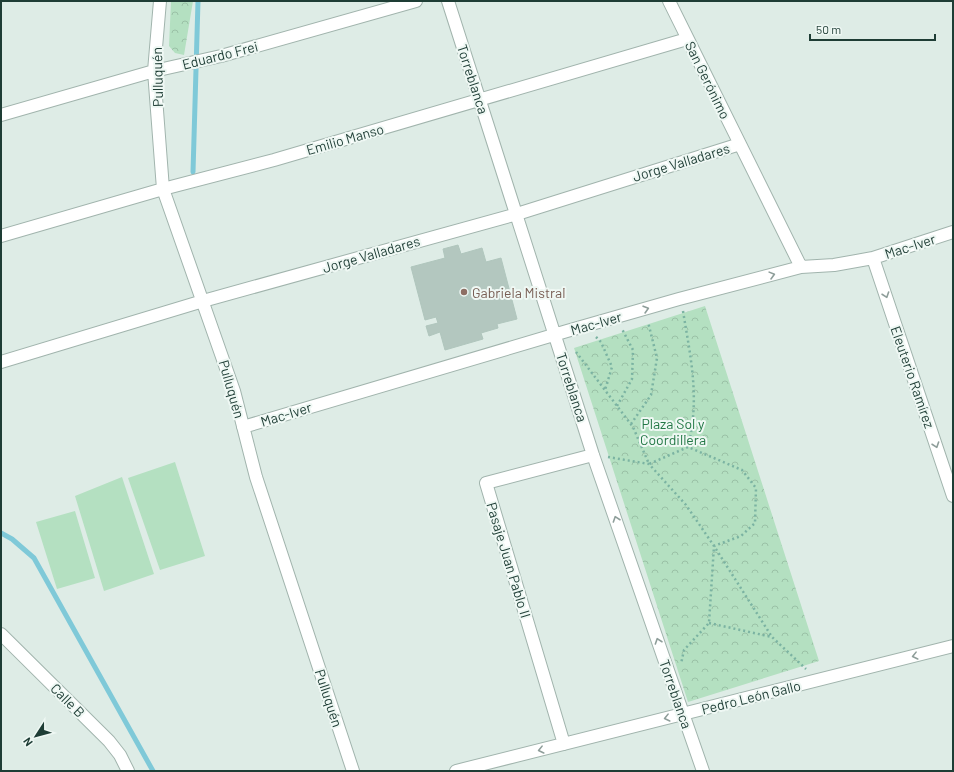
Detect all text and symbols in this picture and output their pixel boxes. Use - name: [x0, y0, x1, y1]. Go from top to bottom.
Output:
- scale bar: [810, 16, 935, 42]
- text: 50 m: [816, 22, 841, 36]
- street label: Eduardo Frei: [180, 37, 260, 73]
- street label: San Gerónimo: [682, 38, 734, 122]
- street label: Torreblanca: [454, 42, 492, 116]
- street label: Pulluquén: [148, 47, 166, 107]
- street label: Emilio Manso: [304, 120, 386, 158]
- street label: Jorge Valladares: [630, 139, 732, 185]
- street label: Mac-Iver: [882, 230, 938, 262]
- street label: Jorge Valladares: [320, 232, 422, 276]
- one-way arrow: [768, 271, 775, 280]
- place label: Gabriela Mistral: [472, 284, 565, 301]
- marker: Gabriela Mistral: [459, 287, 469, 297]
- one-way arrow: [881, 291, 889, 298]
- one-way arrow: [643, 305, 649, 313]
- street label: Mac-Iver: [568, 308, 624, 338]
- street label: Eleuterio Ramírez: [888, 324, 938, 430]
- street label: Torreblanca: [553, 350, 591, 424]
- street label: Pulluquén: [216, 358, 248, 420]
- street label: Mac-Iver: [258, 398, 314, 430]
- park label: Plaza Sol y Coordillera: [640, 415, 706, 448]
- one-way arrow: [931, 441, 940, 448]
- street label: Pasaje Juan Pablo II: [483, 500, 535, 620]
- one-way arrow: [612, 515, 620, 522]
- one-way arrow: [655, 638, 663, 645]
- one-way arrow: [912, 651, 919, 660]
- street label: Torreblanca: [656, 657, 696, 731]
- street label: Pulluquén: [312, 667, 346, 729]
- street label: Pedro León Gallo: [700, 676, 802, 718]
- street label: Calle B: [47, 679, 89, 721]
- one-way arrow: [664, 713, 671, 722]
- north arrow: [16, 716, 56, 756]
- text: N: [20, 735, 35, 749]
- one-way arrow: [538, 745, 544, 753]

